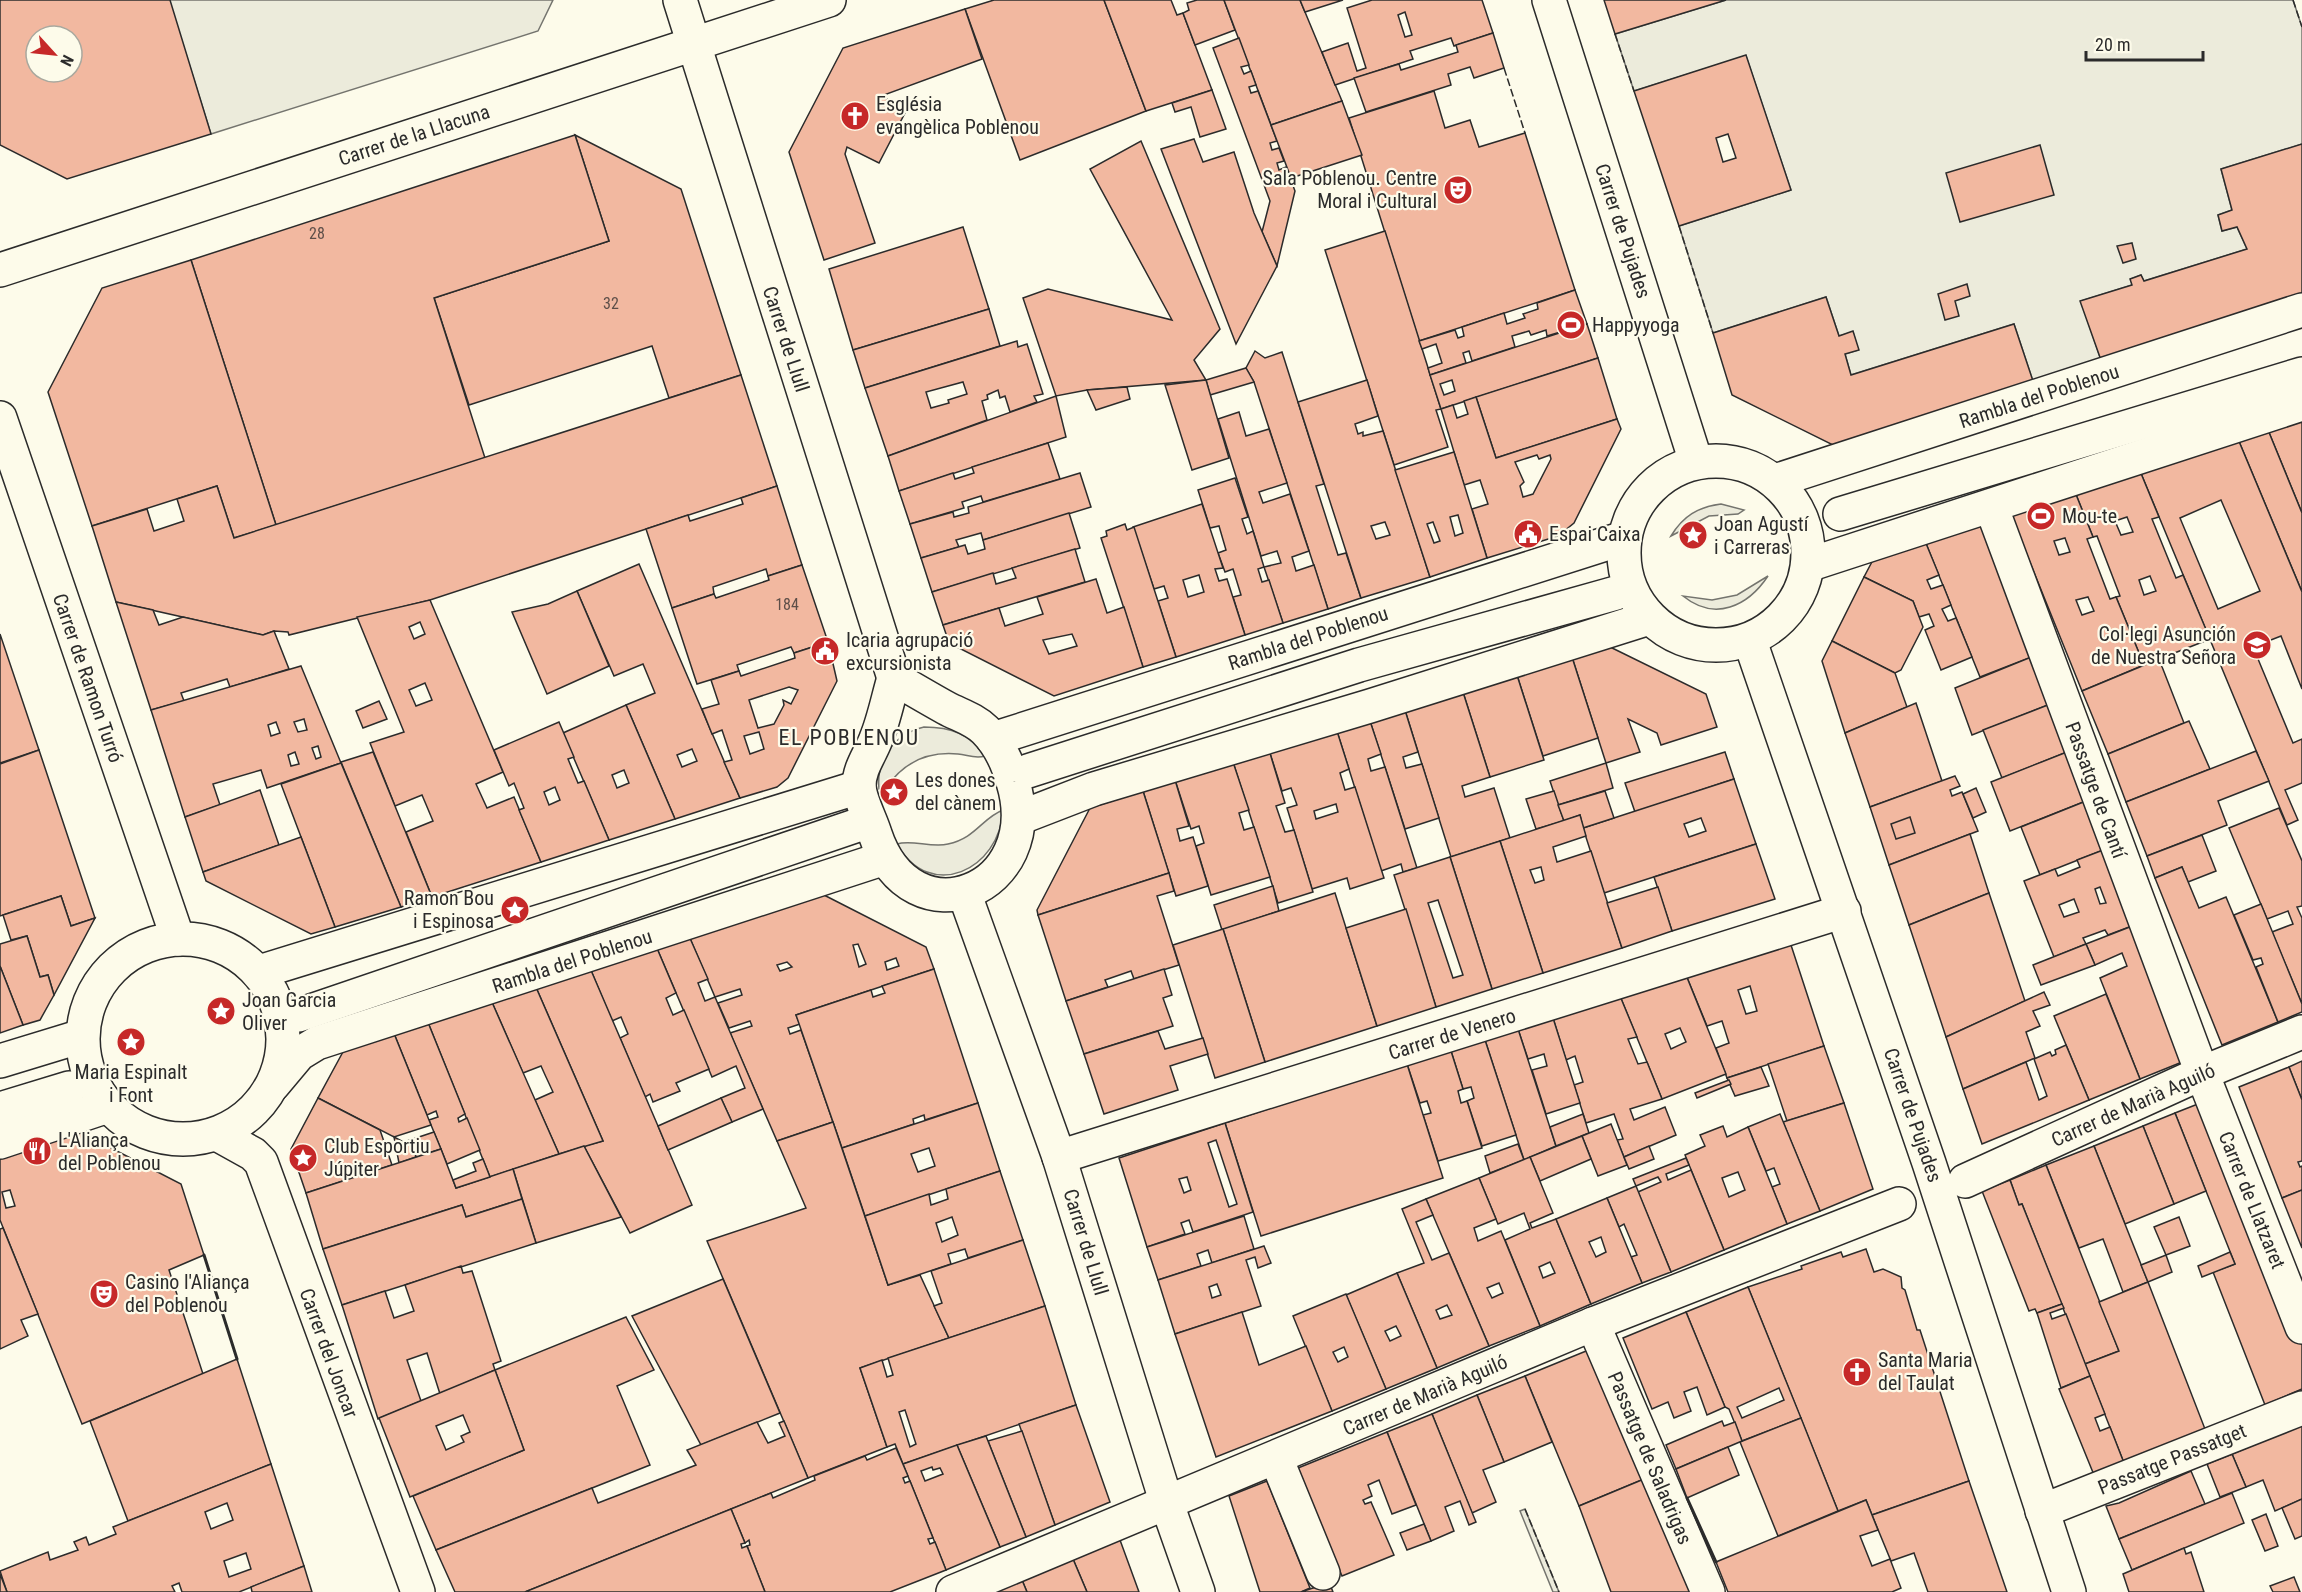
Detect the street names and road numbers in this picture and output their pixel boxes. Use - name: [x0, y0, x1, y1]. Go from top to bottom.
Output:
- street label: Carrer de la Llacuna: [335, 99, 493, 171]
- street label: Carrer de Pujades: [1590, 161, 1656, 301]
- street label: Carrer de Llull: [758, 283, 814, 395]
- street label: Rambla del Poblenou: [1956, 359, 2122, 433]
- street label: Carrer de Ramon Turró: [48, 590, 128, 766]
- street label: Rambla del Poblenou: [1225, 601, 1391, 675]
- street label: Passatge de Cantí: [2060, 719, 2132, 863]
- street label: Rambla del Poblenou: [489, 924, 655, 998]
- street label: Carrer de Venero: [1385, 1003, 1519, 1065]
- street label: Carrer de Pujades: [1879, 1045, 1947, 1185]
- street label: Carrer de Marià Aguiló: [2047, 1058, 2219, 1152]
- street label: Carrer de Llatzaret: [2214, 1128, 2291, 1272]
- street label: Carrer de Llull: [1058, 1186, 1114, 1298]
- street label: Carrer del Joncar: [295, 1285, 363, 1421]
- street label: Carrer de Marià Aguiló: [1339, 1349, 1511, 1441]
- street label: Passatge de Saladrigas: [1603, 1368, 1697, 1548]
- street label: Passatge Passatget: [2094, 1418, 2250, 1500]

